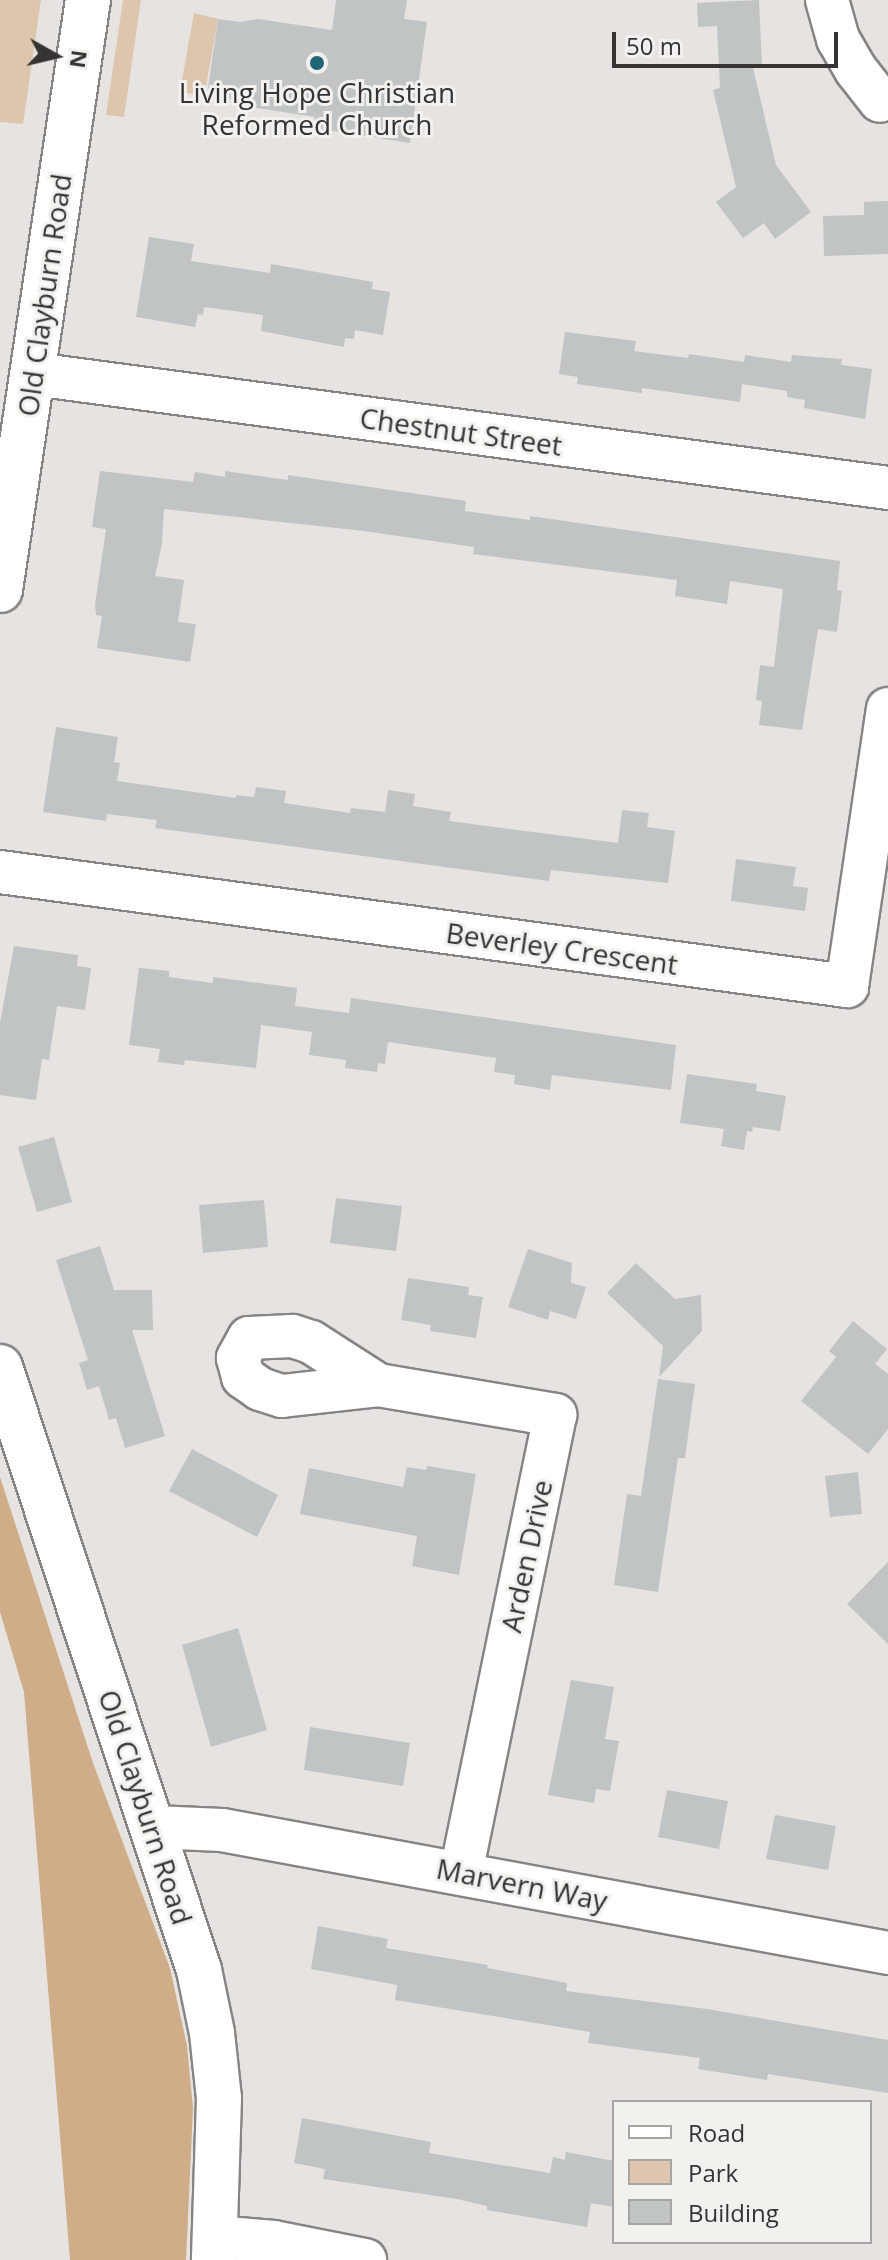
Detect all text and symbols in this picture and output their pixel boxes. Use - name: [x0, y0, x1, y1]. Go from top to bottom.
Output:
- north arrow: [16, 16, 96, 96]
- scale bar: [616, 16, 842, 66]
- text: 50 m: [626, 29, 682, 62]
- text: N: [64, 48, 96, 70]
- marker: Living Hope Christian Reformed Church: [308, 54, 326, 72]
- place label: Living Hope Christian Reformed Church: [179, 75, 455, 141]
- street label: Old Clayburn Road: [10, 172, 78, 418]
- street label: Chestnut Street: [358, 400, 564, 462]
- street label: Beverley Crescent: [444, 915, 680, 981]
- street label: Arden Drive: [493, 1477, 559, 1635]
- street label: Old Clayburn Road: [92, 1686, 200, 1928]
- street label: Marvern Way: [434, 1851, 610, 1917]
- legend: [612, 2100, 872, 2244]
- text: Road: [688, 2116, 745, 2149]
- text: Park: [688, 2156, 738, 2189]
- text: Building: [688, 2196, 779, 2229]

